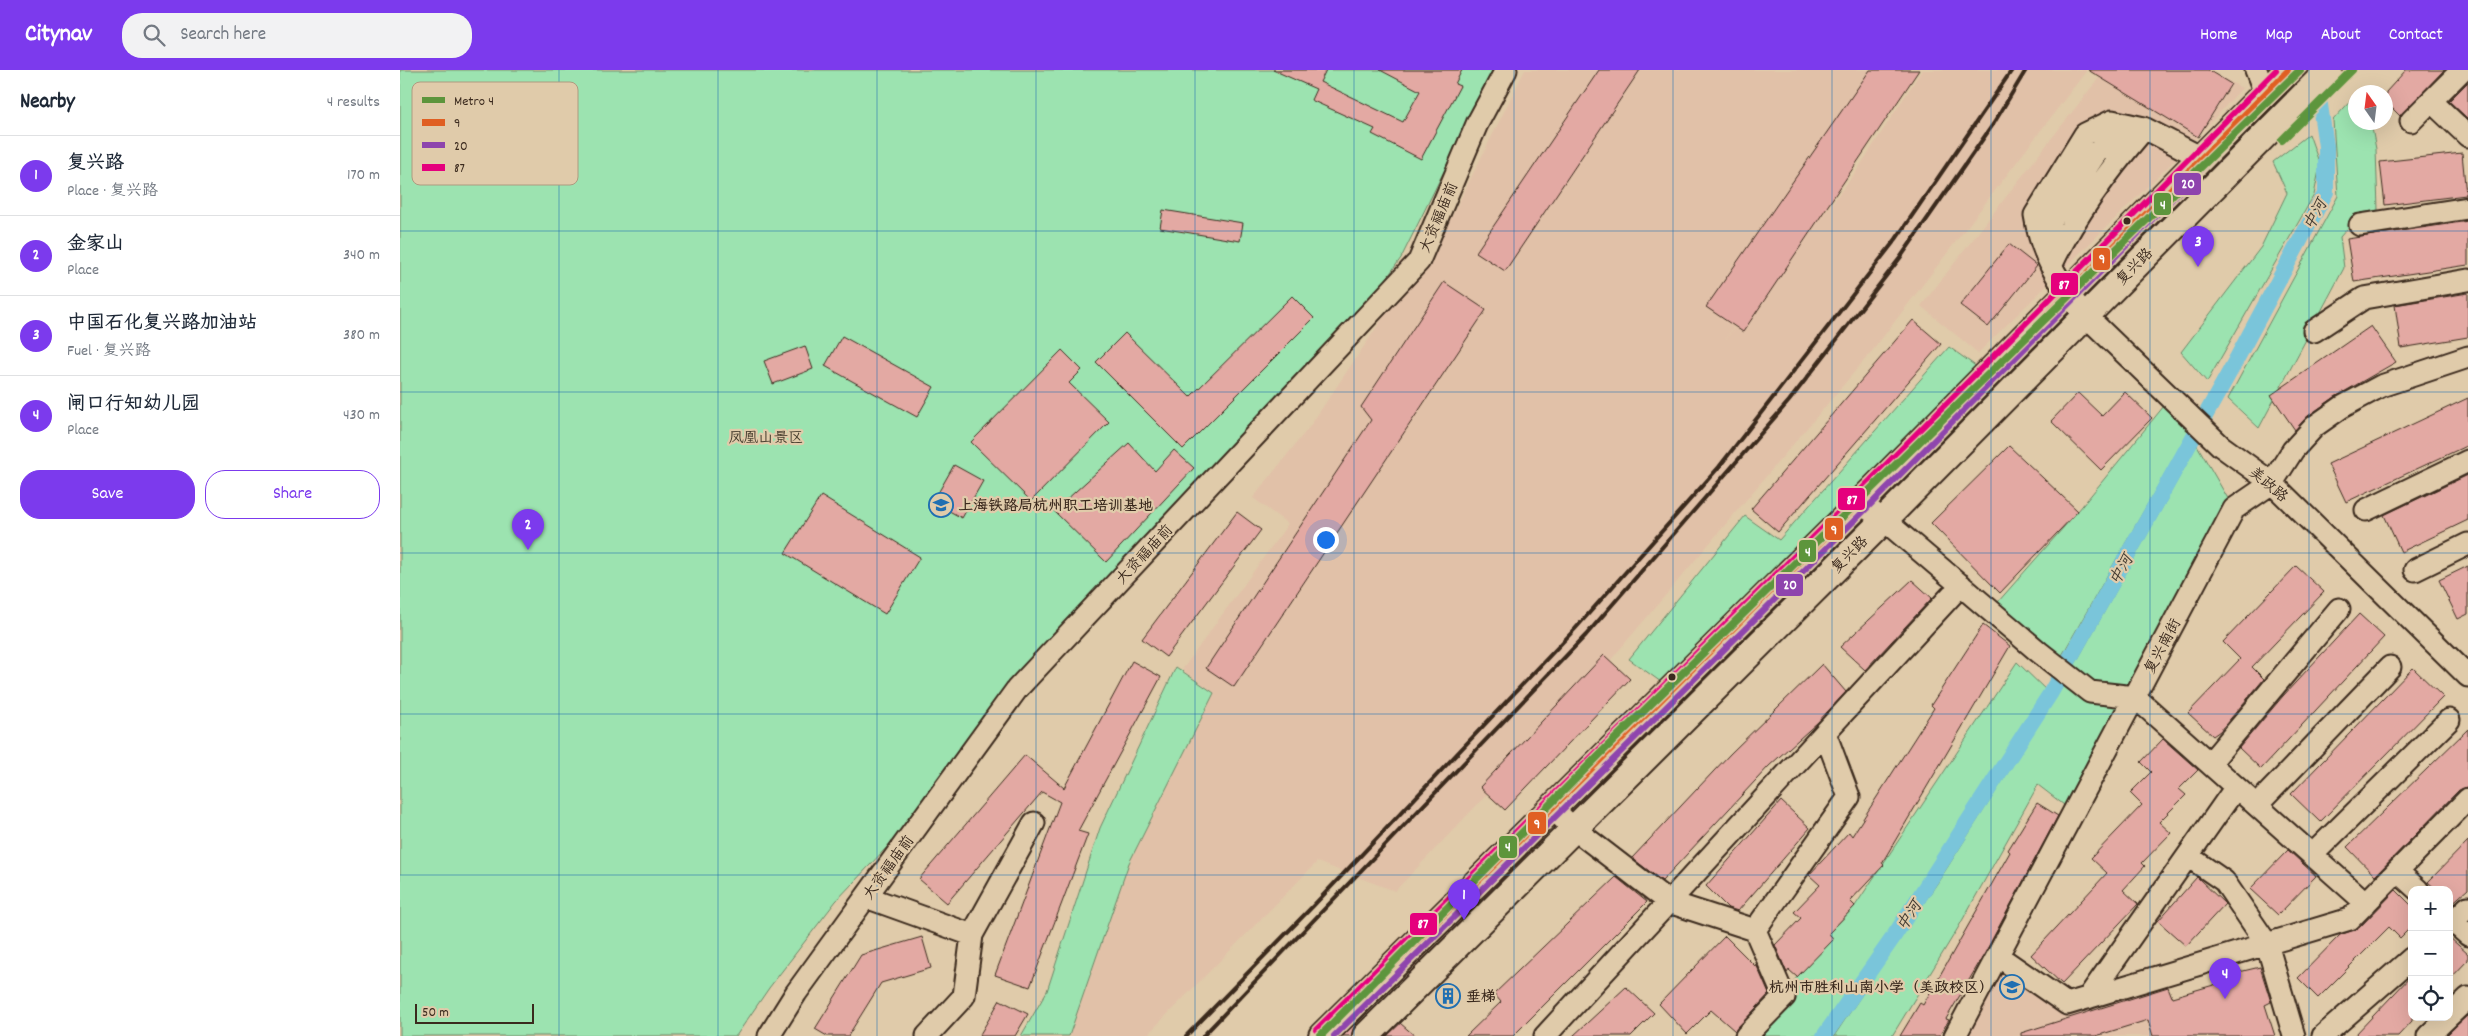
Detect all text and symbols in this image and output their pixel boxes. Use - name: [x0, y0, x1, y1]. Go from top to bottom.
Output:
- search box: [122, 13, 472, 58]
- text: Citynav: [25, 18, 92, 52]
- icon: search: [140, 21, 168, 49]
- text: Search here: [180, 22, 266, 49]
- text: Home: [2200, 23, 2237, 48]
- text: Map: [2265, 23, 2293, 48]
- text: About: [2321, 23, 2361, 48]
- text: Contact: [2389, 23, 2443, 48]
- legend: [412, 82, 578, 185]
- north arrow: [2348, 85, 2393, 130]
- text: Nearby: [20, 88, 75, 118]
- text: 4 results: [327, 91, 380, 114]
- text: Metro 4: [454, 92, 494, 112]
- text: 9: [454, 114, 460, 134]
- text: 20: [454, 137, 468, 157]
- text: 复兴路: [67, 151, 124, 178]
- text: 87: [454, 159, 465, 179]
- text: 1: [34, 164, 38, 187]
- text: 170 m: [347, 164, 380, 187]
- line badge: 20: [2173, 172, 2202, 196]
- text: 20: [2181, 175, 2195, 195]
- street label: 大资福庙前: [1415, 179, 1465, 257]
- text: Place · 复兴路: [67, 180, 158, 203]
- line badge: 4: [2153, 192, 2172, 216]
- water label: 中河: [2299, 193, 2335, 235]
- text: 4: [2160, 196, 2166, 216]
- unlabelled marker: [2122, 216, 2132, 226]
- pin: 3: [2182, 226, 2214, 267]
- text: 金家山: [67, 232, 124, 259]
- text: 2: [33, 244, 40, 267]
- text: 340 m: [343, 244, 380, 267]
- street label: 复兴路: [2112, 244, 2159, 291]
- line badge: 9: [2092, 247, 2111, 271]
- text: 9: [2099, 250, 2105, 270]
- text: Place: [67, 259, 99, 282]
- line badge: 87: [2050, 272, 2079, 296]
- text: 87: [2059, 276, 2070, 296]
- text: 中国石化复兴路加油站: [67, 311, 257, 338]
- text: 3: [32, 324, 40, 347]
- text: 380 m: [343, 324, 380, 347]
- text: Fuel · 复兴路: [67, 340, 151, 363]
- text: 闸口行知幼儿园: [67, 392, 200, 419]
- text: 4: [33, 404, 39, 427]
- text: 430 m: [343, 404, 380, 427]
- text: Place: [67, 419, 99, 442]
- park label: 凤凰山景区: [728, 428, 804, 450]
- street label: 美政路: [2243, 463, 2292, 508]
- button: Save: [20, 470, 195, 519]
- button: Share: [205, 470, 380, 519]
- line badge: 87: [1837, 487, 1866, 511]
- text: 87: [1847, 491, 1858, 511]
- school or university icon: 上海铁路局杭州职工培训基地: [928, 492, 954, 518]
- place label: 上海铁路局杭州职工培训基地: [958, 496, 1153, 518]
- pin: 2: [512, 509, 544, 550]
- line badge: 9: [1824, 517, 1844, 541]
- street label: 大资福庙前: [1112, 520, 1179, 590]
- text: 9: [1831, 521, 1837, 541]
- your location: [1313, 527, 1339, 553]
- street label: 复兴路: [1827, 532, 1874, 579]
- line badge: 4: [1798, 539, 1817, 563]
- text: 4: [1805, 543, 1811, 563]
- water label: 中河: [2104, 548, 2141, 590]
- line badge: 20: [1775, 573, 1804, 597]
- text: 20: [1783, 576, 1797, 596]
- street label: 复兴南街: [2140, 615, 2188, 679]
- unlabelled marker: [1667, 672, 1677, 682]
- line badge: 9: [1527, 811, 1547, 835]
- text: 9: [1534, 815, 1540, 835]
- street label: 大资福庙前: [859, 831, 921, 905]
- line badge: 4: [1498, 835, 1518, 859]
- text: 4: [1505, 838, 1511, 858]
- pin: 1: [1448, 879, 1480, 920]
- map controls: [2408, 886, 2453, 1021]
- button: +: [2408, 886, 2453, 931]
- water label: 中河: [1892, 894, 1930, 936]
- line badge: 87: [1409, 912, 1438, 936]
- text: 87: [1418, 915, 1429, 935]
- button: −: [2408, 931, 2453, 976]
- pin: 4: [2209, 958, 2241, 999]
- school or university icon: 杭州市胜利山南小学（美政校区）: [1999, 974, 2025, 1000]
- button: locate: [2408, 976, 2453, 1021]
- place label: 杭州市胜利山南小学（美政校区）: [1769, 978, 1994, 1000]
- building icon: 垂梯: [1435, 983, 1461, 1009]
- place label: 垂梯: [1466, 987, 1496, 1009]
- scale bar: [415, 1001, 534, 1024]
- text: 50 m: [422, 1003, 449, 1023]

